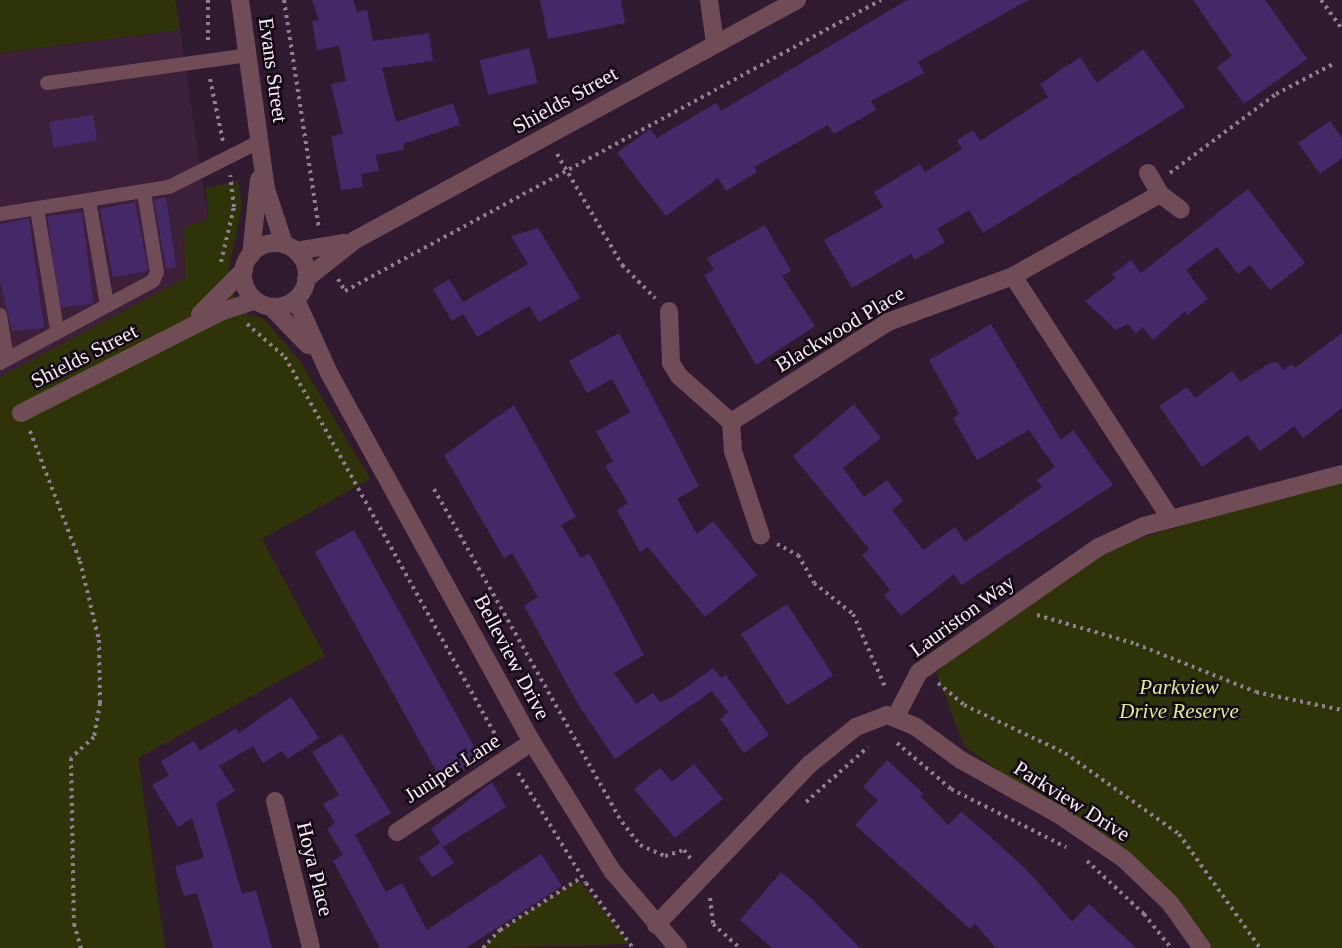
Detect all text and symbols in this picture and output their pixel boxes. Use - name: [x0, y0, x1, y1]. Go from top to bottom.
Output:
- street label: Evans Street: [253, 16, 293, 124]
- street label: Shields Street: [508, 61, 622, 139]
- street label: Blackwood Place: [771, 281, 909, 377]
- street label: Shields Street: [27, 318, 141, 394]
- street label: Lauriston Way: [905, 569, 1019, 663]
- street label: Belleview Drive: [468, 590, 556, 724]
- park label: Parkview Drive Reserve: [1119, 674, 1239, 724]
- street label: Juniper Lane: [399, 728, 505, 808]
- street label: Parkview Drive: [1009, 755, 1135, 847]
- street label: Hoya Place: [291, 819, 339, 919]

